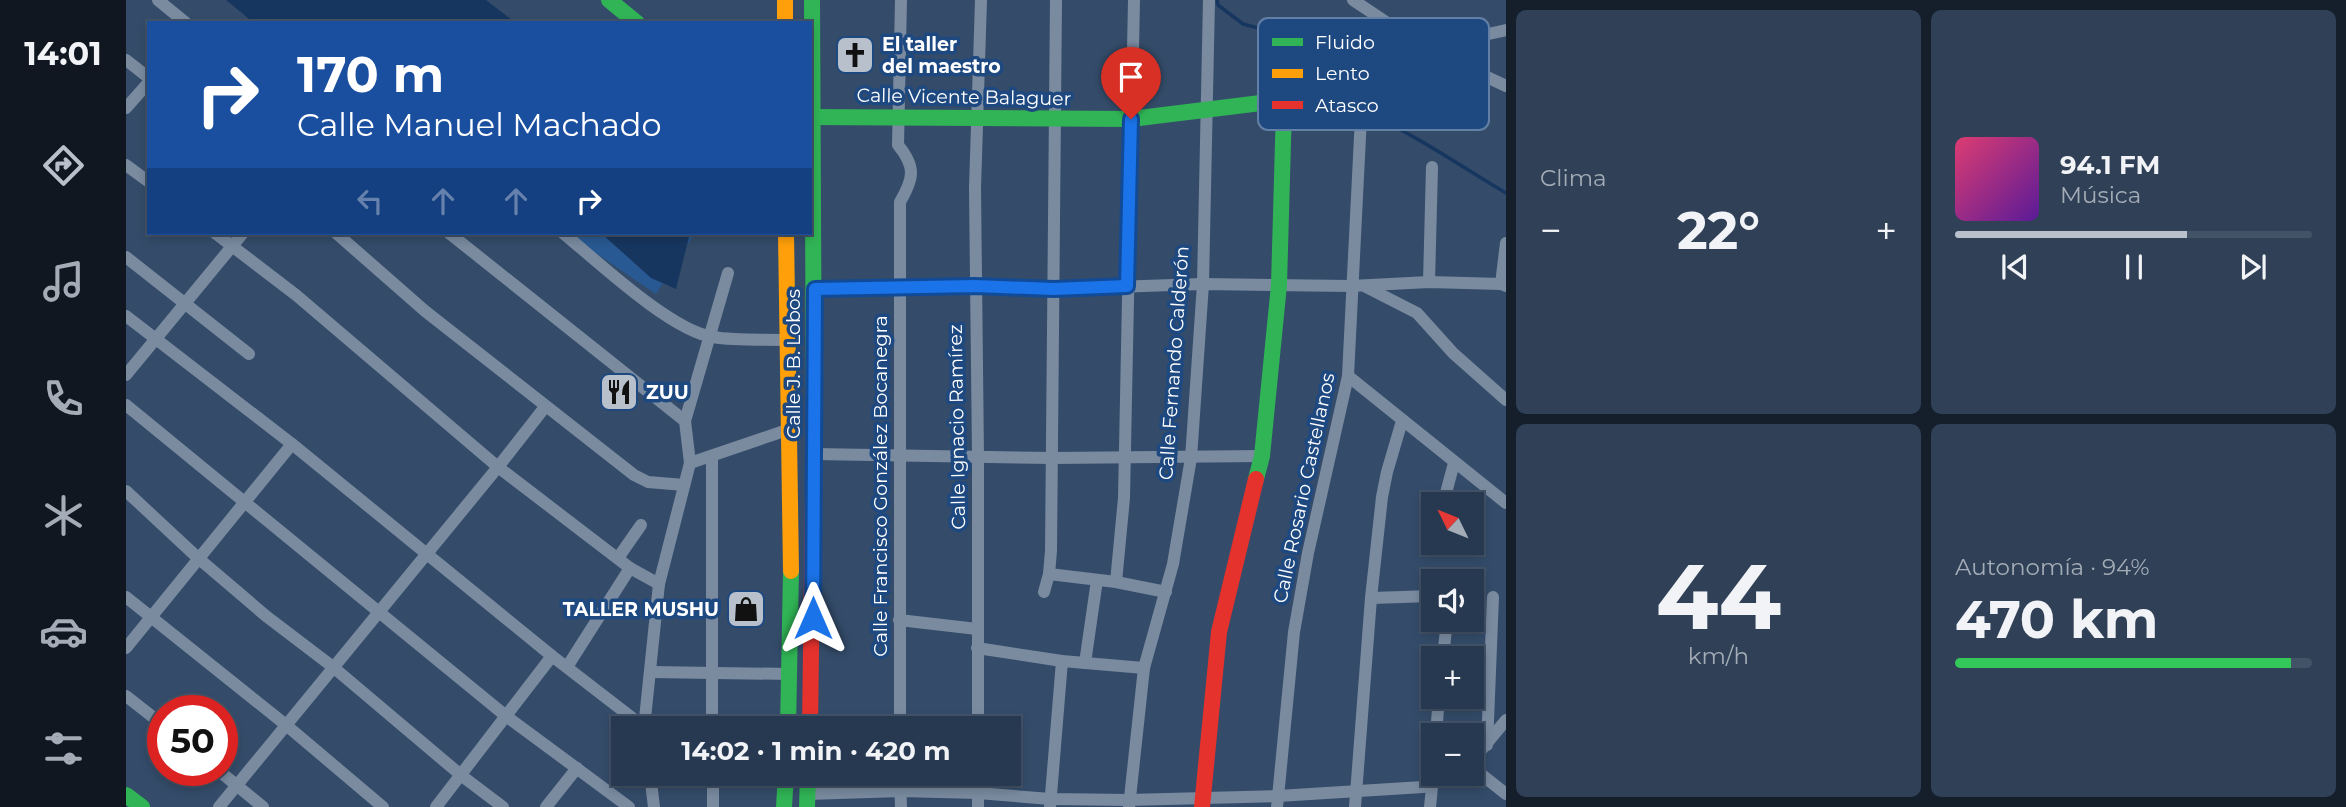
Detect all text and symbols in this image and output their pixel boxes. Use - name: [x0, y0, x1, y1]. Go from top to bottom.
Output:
- legend: [1258, 18, 1489, 130]
- text: Fluido: [1315, 31, 1375, 54]
- place label: El taller del maestro: [882, 33, 1001, 78]
- text: 14:01: [24, 34, 102, 73]
- church icon: El taller del maestro: [834, 34, 876, 76]
- text: 170 m: [297, 45, 444, 104]
- pin: [1101, 47, 1161, 119]
- icon: right: [182, 49, 273, 140]
- icon: arrive: [1112, 58, 1150, 96]
- text: Lento: [1315, 62, 1370, 85]
- street label: Calle Vicente Balaguer: [856, 84, 1072, 110]
- text: Atasco: [1315, 94, 1379, 117]
- text: Calle Manuel Machado: [297, 105, 662, 144]
- icon: directions: [39, 141, 88, 190]
- text: 94.1 FM: [2060, 149, 2160, 181]
- text: Clima: [1540, 164, 1607, 192]
- text: Música: [2060, 181, 2141, 209]
- icon: left: [351, 182, 389, 220]
- icon: ahead: [424, 182, 462, 220]
- icon: ahead: [497, 182, 535, 220]
- icon: right: [570, 182, 608, 220]
- text: 22°: [1677, 199, 1760, 262]
- text: −: [1540, 207, 1562, 254]
- text: +: [1875, 207, 1897, 254]
- street label: Calle Fernando Calderón: [1154, 245, 1194, 481]
- icon: previous: [1996, 248, 2034, 286]
- icon: pause: [2115, 248, 2153, 286]
- icon: next: [2234, 248, 2272, 286]
- icon: music: [39, 257, 88, 306]
- street label: Calle J. B. Lobos: [782, 289, 805, 439]
- street label: Calle Francisco González Bocanegra: [869, 315, 892, 657]
- street label: Calle Ignacio Ramírez: [944, 324, 970, 530]
- restaurant icon: ZUU: [598, 371, 640, 413]
- street label: Calle Rosario Castellanos: [1268, 371, 1340, 605]
- icon: phone: [39, 374, 88, 423]
- place label: ZUU: [646, 381, 689, 404]
- icon: climate: [39, 491, 88, 540]
- north arrow: [1421, 492, 1484, 555]
- map controls: [1421, 492, 1484, 786]
- text: 44: [1656, 541, 1781, 652]
- text: Autonomía · 94%: [1955, 553, 2150, 581]
- button: sound: [1421, 569, 1484, 632]
- position arrow: [776, 581, 850, 655]
- shop icon: TALLER MUSHU: [725, 588, 767, 630]
- text: 470 km: [1955, 588, 2158, 651]
- place label: TALLER MUSHU: [563, 598, 719, 621]
- icon: car: [39, 607, 88, 656]
- text: km/h: [1688, 642, 1749, 670]
- button: +: [1421, 646, 1484, 709]
- speed limit sign: 50: [147, 695, 238, 786]
- button: −: [1421, 723, 1484, 786]
- icon: filters: [39, 724, 88, 773]
- text: 14:02 · 1 min · 420 m: [681, 735, 951, 767]

